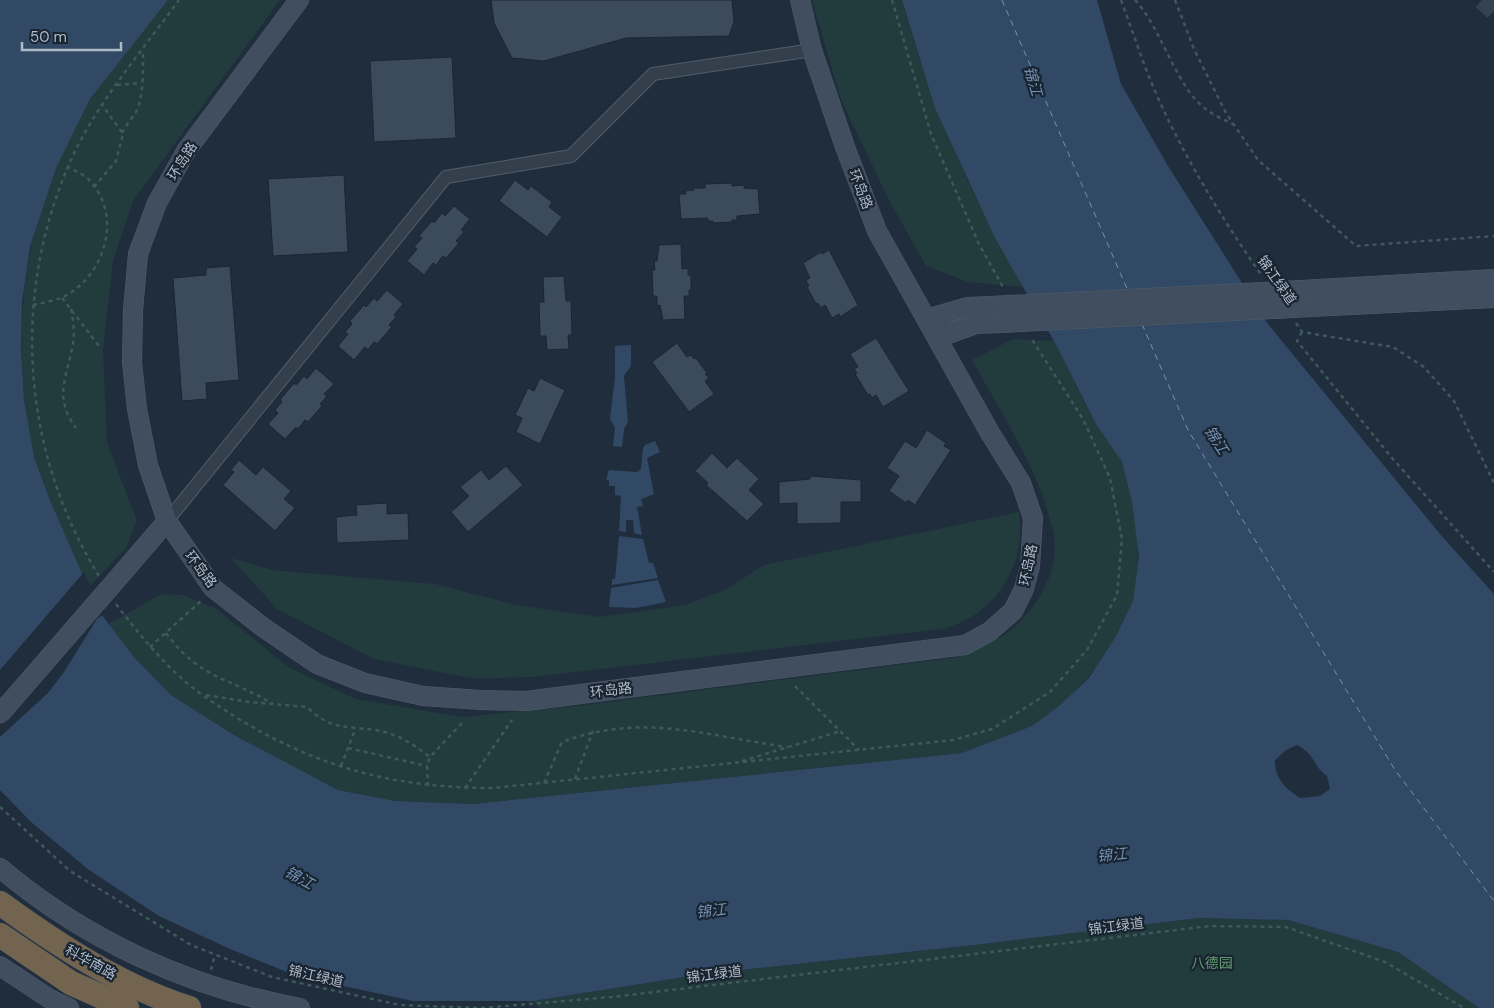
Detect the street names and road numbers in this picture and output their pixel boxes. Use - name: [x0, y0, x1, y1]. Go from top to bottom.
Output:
- street label: 环岛路: [163, 138, 201, 184]
- street label: 环岛路: [845, 166, 877, 212]
- street label: 锦江绿道: [1254, 252, 1300, 308]
- street label: 环岛路: [1015, 543, 1041, 587]
- street label: 环岛路: [181, 547, 221, 591]
- street label: 环岛路: [589, 679, 633, 701]
- street label: 锦江绿道: [1087, 914, 1145, 938]
- street label: 科华南路: [62, 941, 120, 983]
- street label: 锦江绿道: [287, 961, 345, 991]
- street label: 锦江绿道: [685, 962, 743, 986]

